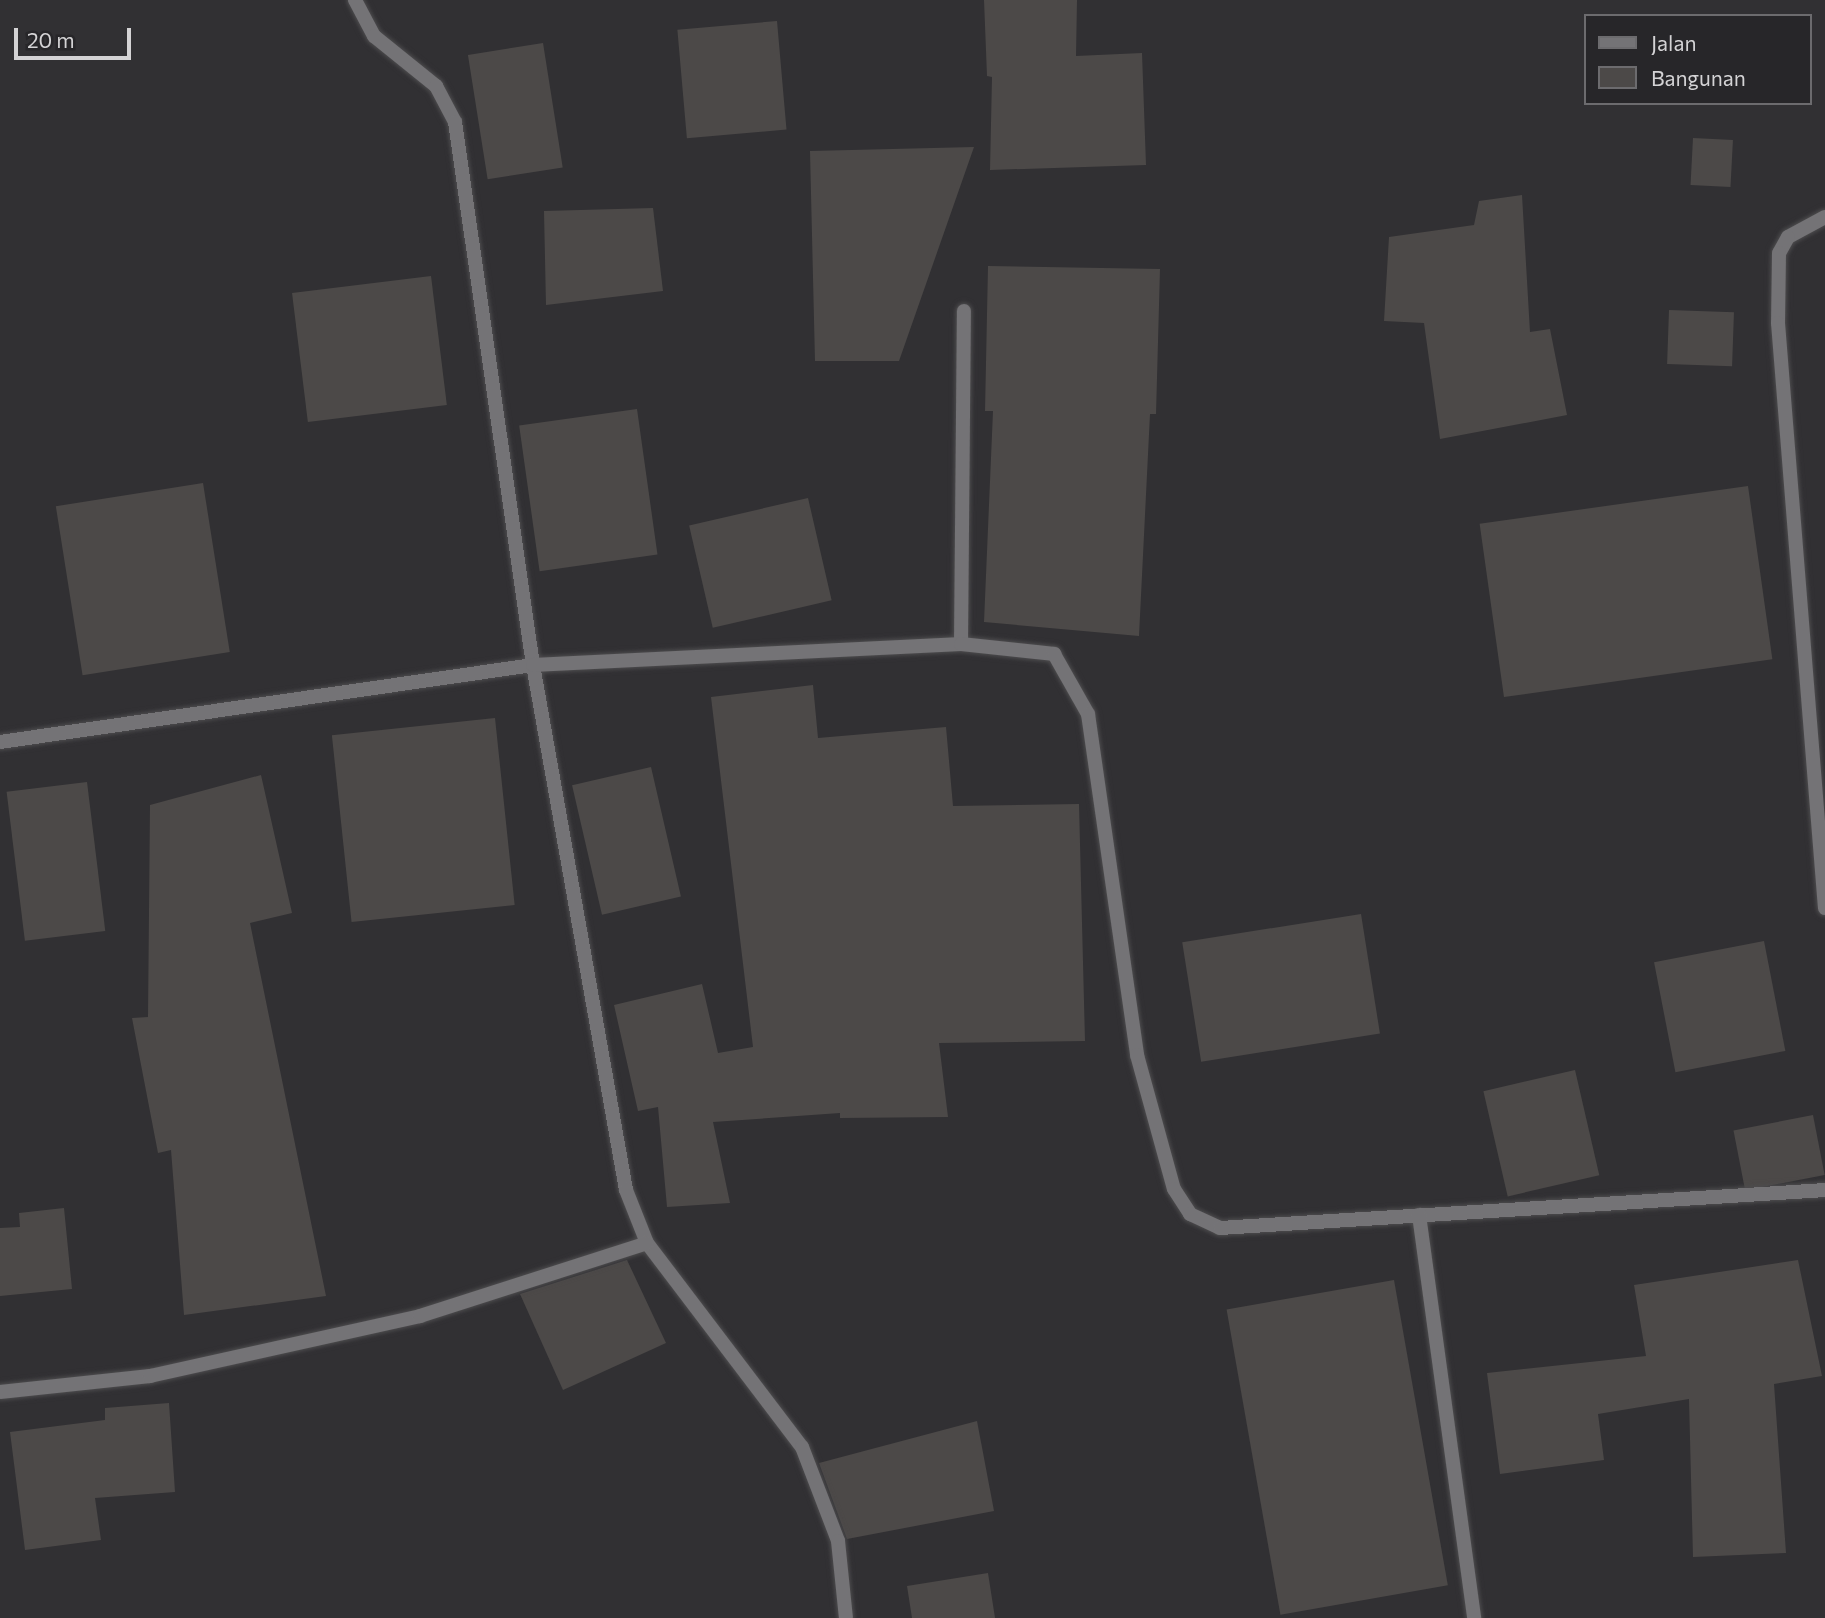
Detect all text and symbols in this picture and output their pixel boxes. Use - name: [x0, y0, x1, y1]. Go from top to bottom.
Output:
- scale bar: [18, 14, 135, 58]
- legend: [1584, 14, 1811, 105]
- text: 20 m: [27, 27, 75, 52]
- text: Jalan: [1651, 30, 1696, 55]
- text: Bangunan: [1651, 65, 1746, 90]

